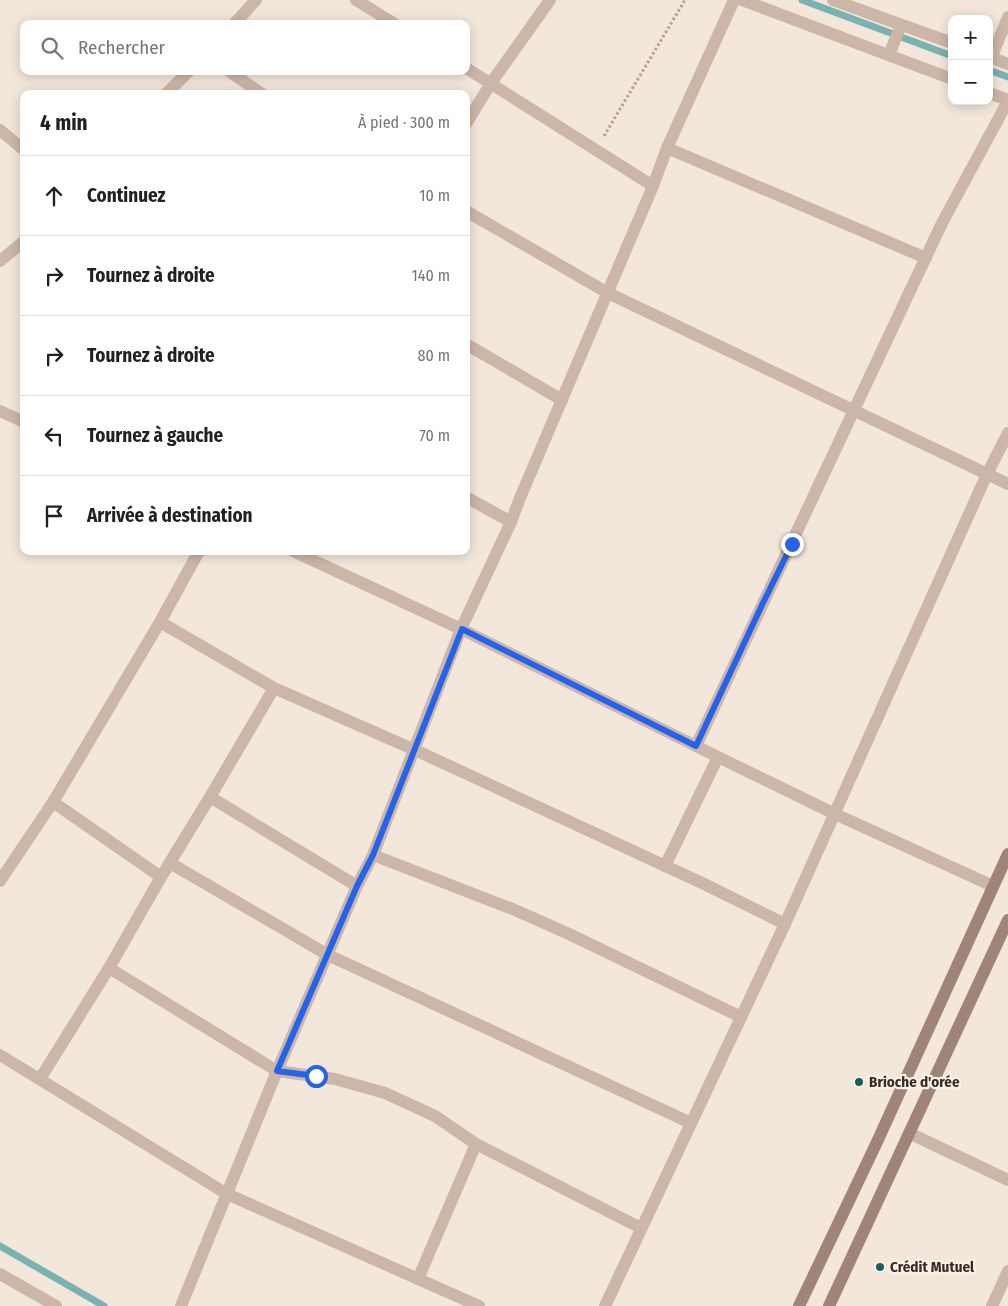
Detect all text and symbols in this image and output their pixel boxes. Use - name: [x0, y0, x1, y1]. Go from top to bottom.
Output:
- map controls: [948, 15, 993, 105]
- button: +: [948, 15, 993, 60]
- search box: [20, 20, 470, 75]
- icon: search: [38, 34, 66, 62]
- text: Rechercher: [78, 36, 165, 59]
- button: −: [948, 60, 993, 105]
- text: 4 min: [40, 110, 88, 136]
- text: À pied · 300 m: [358, 113, 450, 132]
- icon: ahead: [40, 182, 68, 210]
- text: Continuez: [87, 184, 166, 207]
- text: 10 m: [419, 186, 450, 205]
- icon: right: [40, 262, 68, 290]
- text: Tournez à droite: [87, 264, 215, 287]
- text: 140 m: [412, 266, 450, 285]
- icon: right: [40, 342, 68, 370]
- text: Tournez à droite: [87, 344, 215, 367]
- text: 80 m: [418, 346, 450, 365]
- icon: left: [40, 422, 68, 450]
- text: Tournez à gauche: [87, 424, 223, 447]
- text: 70 m: [419, 426, 450, 445]
- icon: arrive: [40, 502, 68, 530]
- text: Arrivée à destination: [87, 504, 253, 527]
- route end: [781, 533, 804, 556]
- route start: [305, 1065, 328, 1088]
- place label: Brioche d'orée: [869, 1073, 960, 1091]
- marker: Brioche d'orée: [853, 1076, 865, 1088]
- place label: Crédit Mutuel: [890, 1258, 975, 1276]
- marker: Crédit Mutuel: [874, 1261, 886, 1273]

